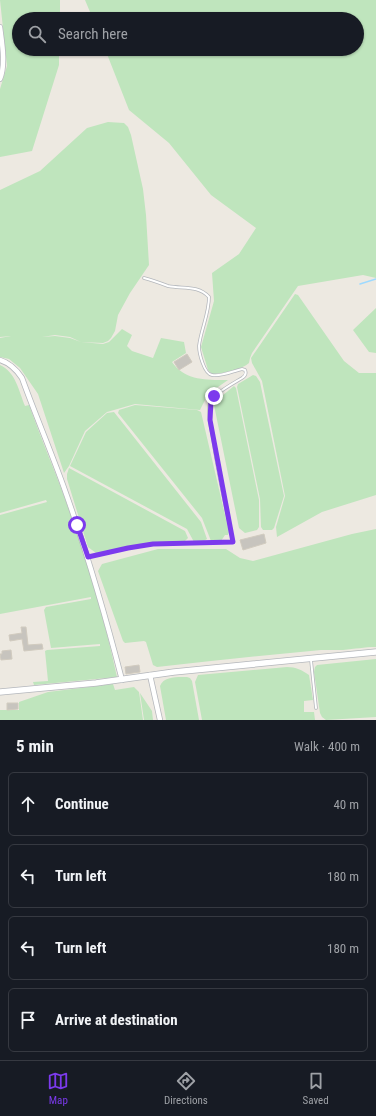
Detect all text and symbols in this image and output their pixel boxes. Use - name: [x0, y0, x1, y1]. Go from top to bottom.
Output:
- search box: [12, 12, 364, 56]
- icon: search: [26, 23, 48, 45]
- text: Search here: [58, 25, 128, 43]
- route end: [205, 387, 223, 405]
- route start: [68, 516, 86, 534]
- text: 5 min: [16, 736, 54, 756]
- text: Walk · 400 m: [294, 739, 360, 754]
- icon: ahead: [17, 793, 39, 815]
- text: Continue: [55, 795, 109, 813]
- text: 40 m: [333, 797, 359, 812]
- icon: left: [17, 865, 39, 887]
- text: Turn left: [55, 867, 106, 885]
- text: 180 m: [327, 869, 359, 884]
- icon: left: [17, 937, 39, 959]
- text: Turn left: [55, 939, 106, 957]
- text: 180 m: [327, 941, 359, 956]
- icon: arrive: [17, 1009, 39, 1031]
- text: Arrive at destination: [55, 1011, 178, 1029]
- tab: Map: [47, 1070, 69, 1107]
- tab: Directions: [164, 1070, 208, 1107]
- tab: Saved: [303, 1070, 329, 1107]

